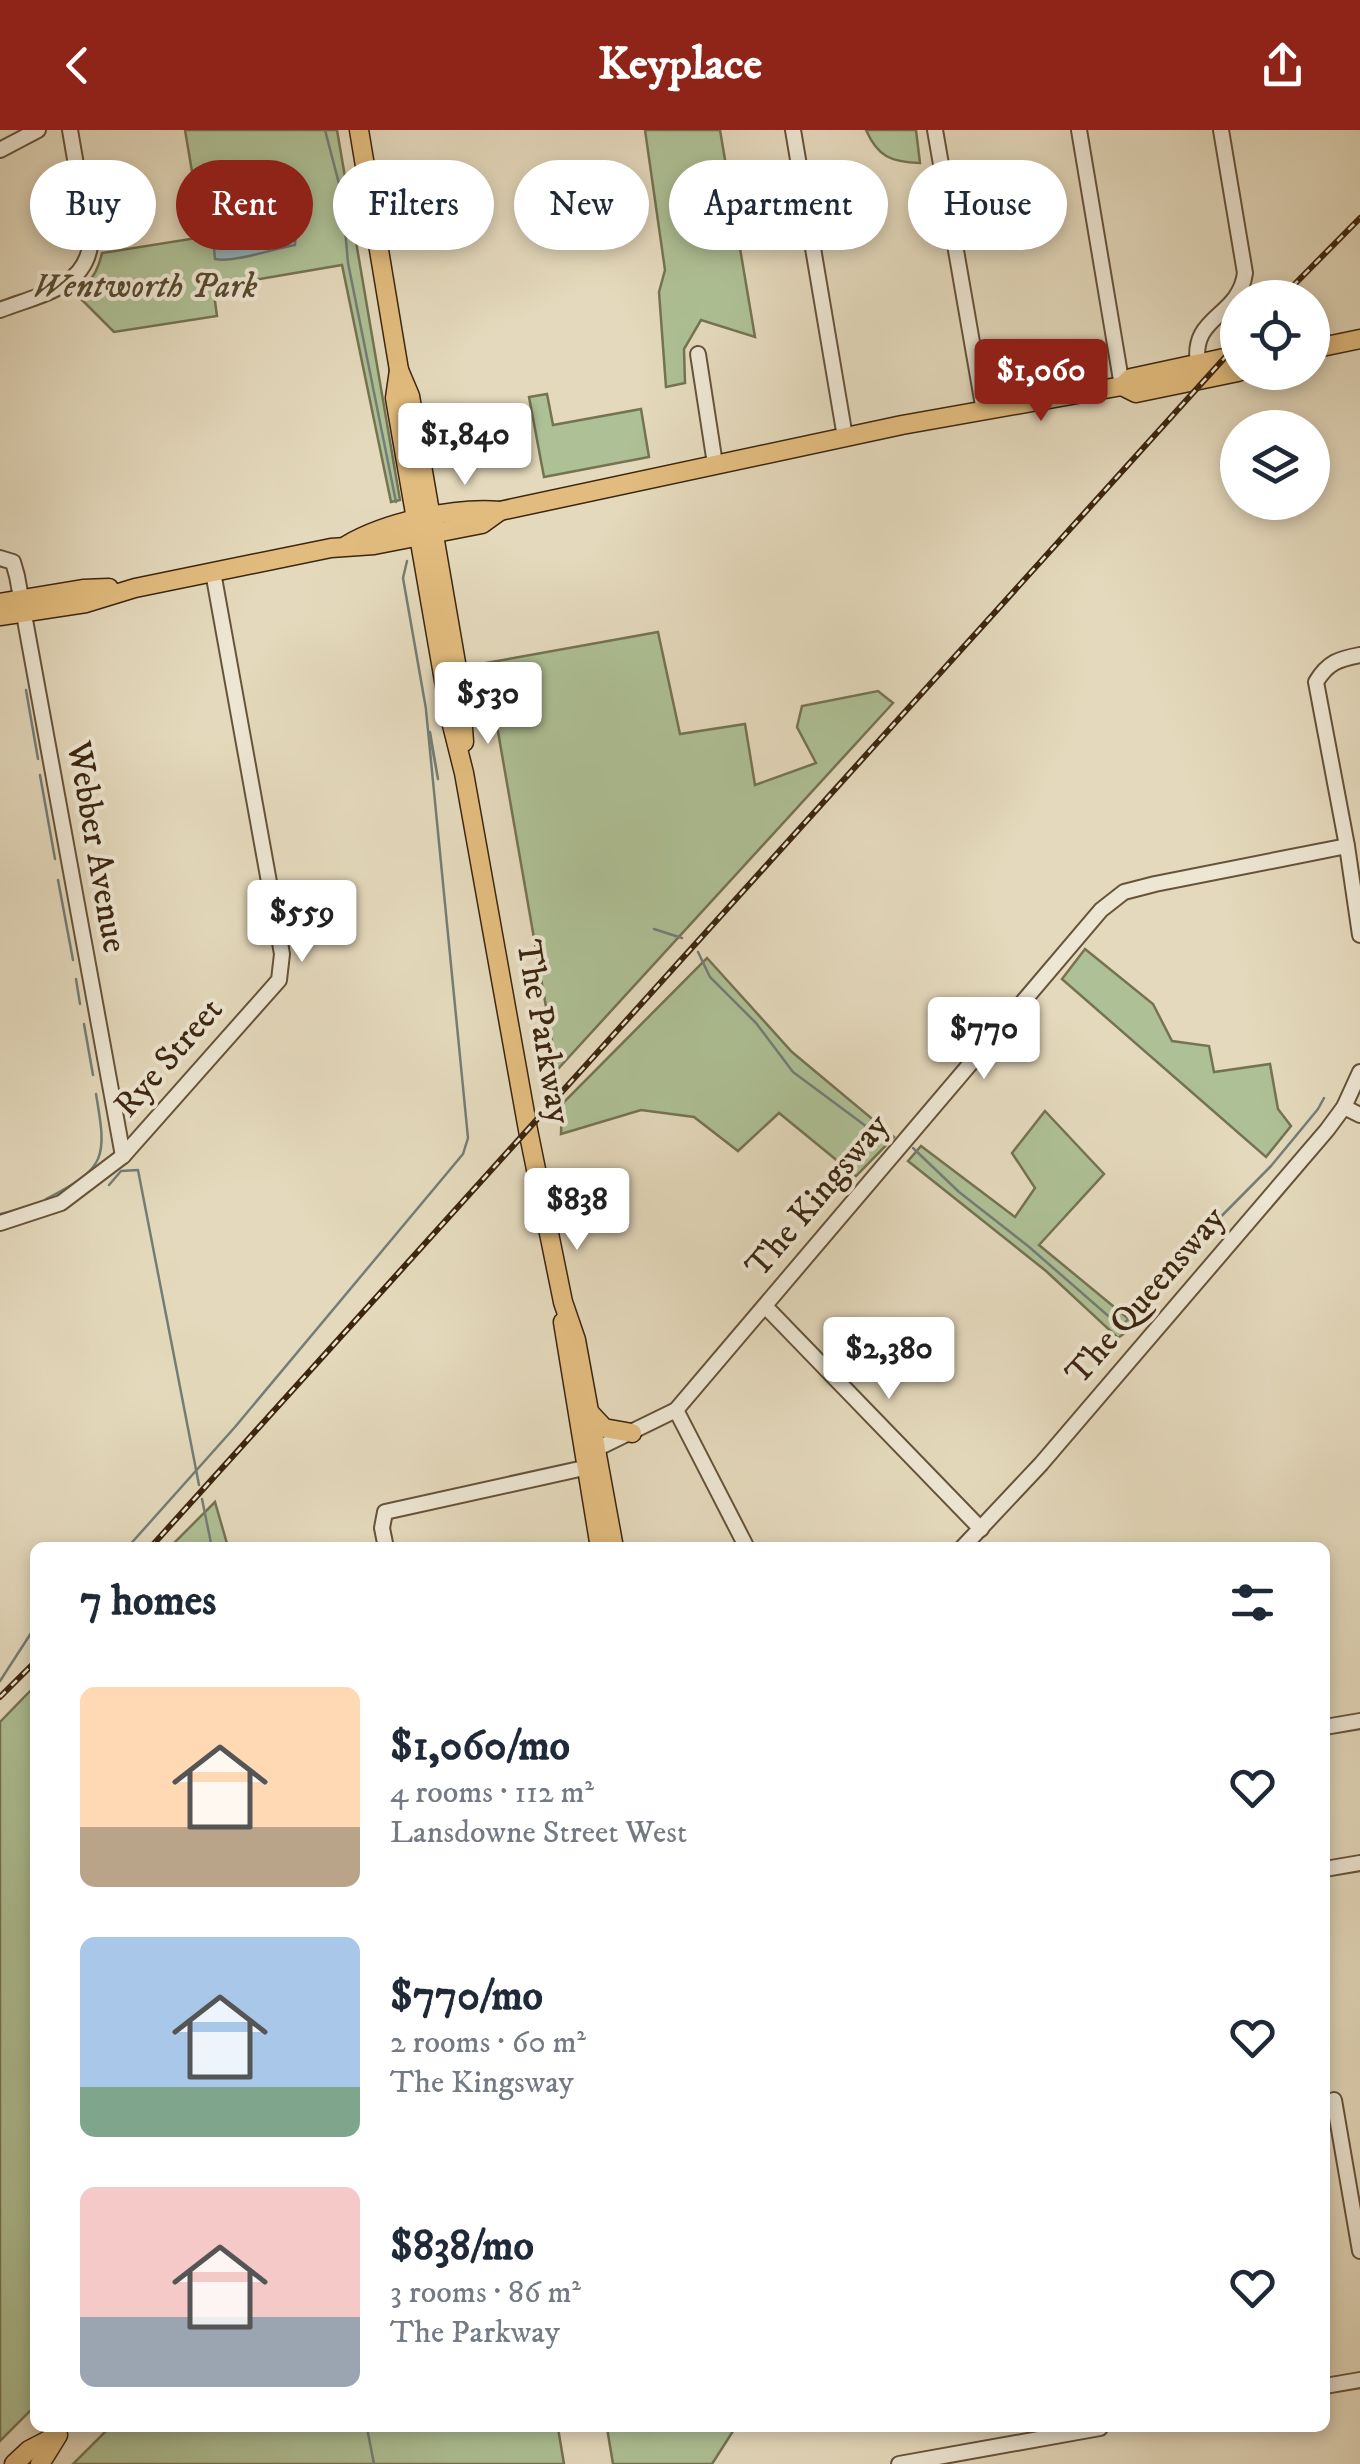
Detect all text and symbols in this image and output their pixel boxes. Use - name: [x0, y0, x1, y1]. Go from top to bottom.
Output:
- text: Keyplace: [598, 37, 762, 93]
- icon: back: [50, 38, 105, 93]
- icon: share: [1255, 38, 1310, 93]
- chip: Buy: [30, 160, 156, 250]
- chip: Rent: [176, 160, 313, 250]
- chip: Filters: [333, 160, 494, 250]
- chip: New: [514, 160, 649, 250]
- chip: Apartment: [669, 160, 888, 250]
- chip: House: [908, 160, 1067, 250]
- park label: Wentworth Park: [33, 265, 258, 309]
- map controls: [1220, 280, 1330, 520]
- button: locate: [1220, 280, 1330, 390]
- pin: $1,060: [960, 339, 1122, 424]
- text: $1,060: [997, 351, 1085, 391]
- pin: $1,840: [384, 403, 546, 488]
- button: layers: [1220, 410, 1330, 520]
- text: $1,840: [420, 415, 510, 455]
- pin: $530: [429, 662, 547, 747]
- text: $530: [457, 674, 519, 714]
- street label: Webber Avenue: [56, 737, 136, 956]
- pin: $559: [243, 880, 361, 965]
- text: $559: [269, 892, 335, 932]
- street label: The Parkway: [505, 937, 581, 1128]
- street label: Rye Street: [105, 989, 233, 1127]
- pin: $770: [925, 997, 1043, 1082]
- text: $770: [950, 1009, 1018, 1049]
- street label: The Kingsway: [737, 1105, 900, 1287]
- pin: $838: [518, 1168, 636, 1253]
- text: $838: [546, 1180, 608, 1220]
- street label: The Queensway: [1057, 1197, 1236, 1394]
- pin: $2,380: [808, 1317, 970, 1402]
- text: $2,380: [845, 1329, 933, 1369]
- icon: filters: [1225, 1575, 1280, 1630]
- text: 7 homes: [80, 1576, 216, 1628]
- text: $1,060/mo: [390, 1721, 570, 1773]
- icon: home: [160, 1727, 280, 1847]
- icon: heart: [1225, 1760, 1280, 1815]
- text: 4 rooms · 112 m²: [390, 1773, 594, 1813]
- text: Lansdowne Street West: [390, 1813, 687, 1853]
- text: $770/mo: [390, 1971, 543, 2023]
- icon: home: [160, 1977, 280, 2097]
- icon: heart: [1225, 2010, 1280, 2065]
- text: 2 rooms · 60 m²: [390, 2023, 586, 2063]
- text: The Kingsway: [390, 2063, 574, 2103]
- text: $838/mo: [390, 2221, 534, 2273]
- icon: home: [160, 2227, 280, 2347]
- icon: heart: [1225, 2260, 1280, 2315]
- text: 3 rooms · 86 m²: [390, 2273, 581, 2313]
- text: The Parkway: [390, 2313, 560, 2353]

